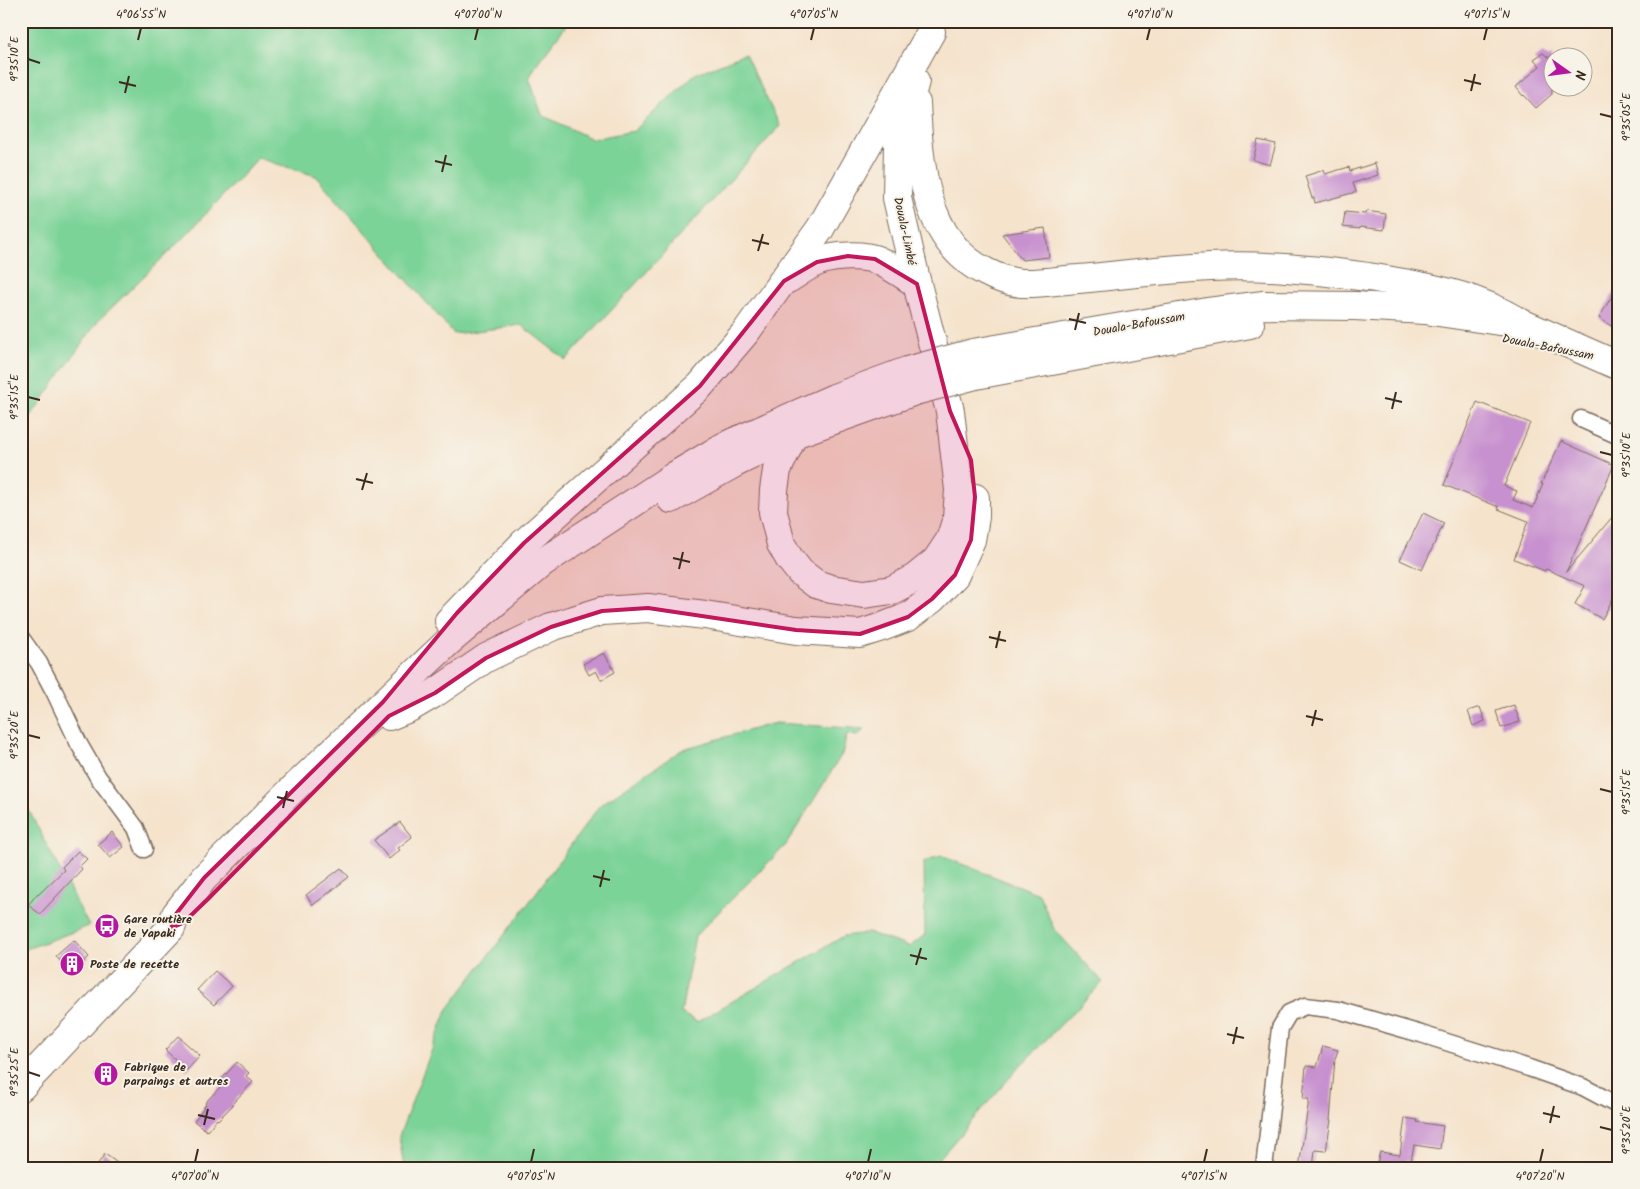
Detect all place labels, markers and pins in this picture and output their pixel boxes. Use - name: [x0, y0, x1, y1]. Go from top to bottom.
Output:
- place label: Gare routière de Yapaki: [124, 910, 192, 943]
- bus stop icon: Gare routière de Yapaki: [94, 913, 120, 939]
- building icon: Poste de recette: [59, 951, 85, 977]
- place label: Poste de recette: [90, 955, 179, 974]
- place label: Fabrique de parpaings et autres: [123, 1058, 229, 1091]
- building icon: Fabrique de parpaings et autres: [93, 1061, 119, 1087]

